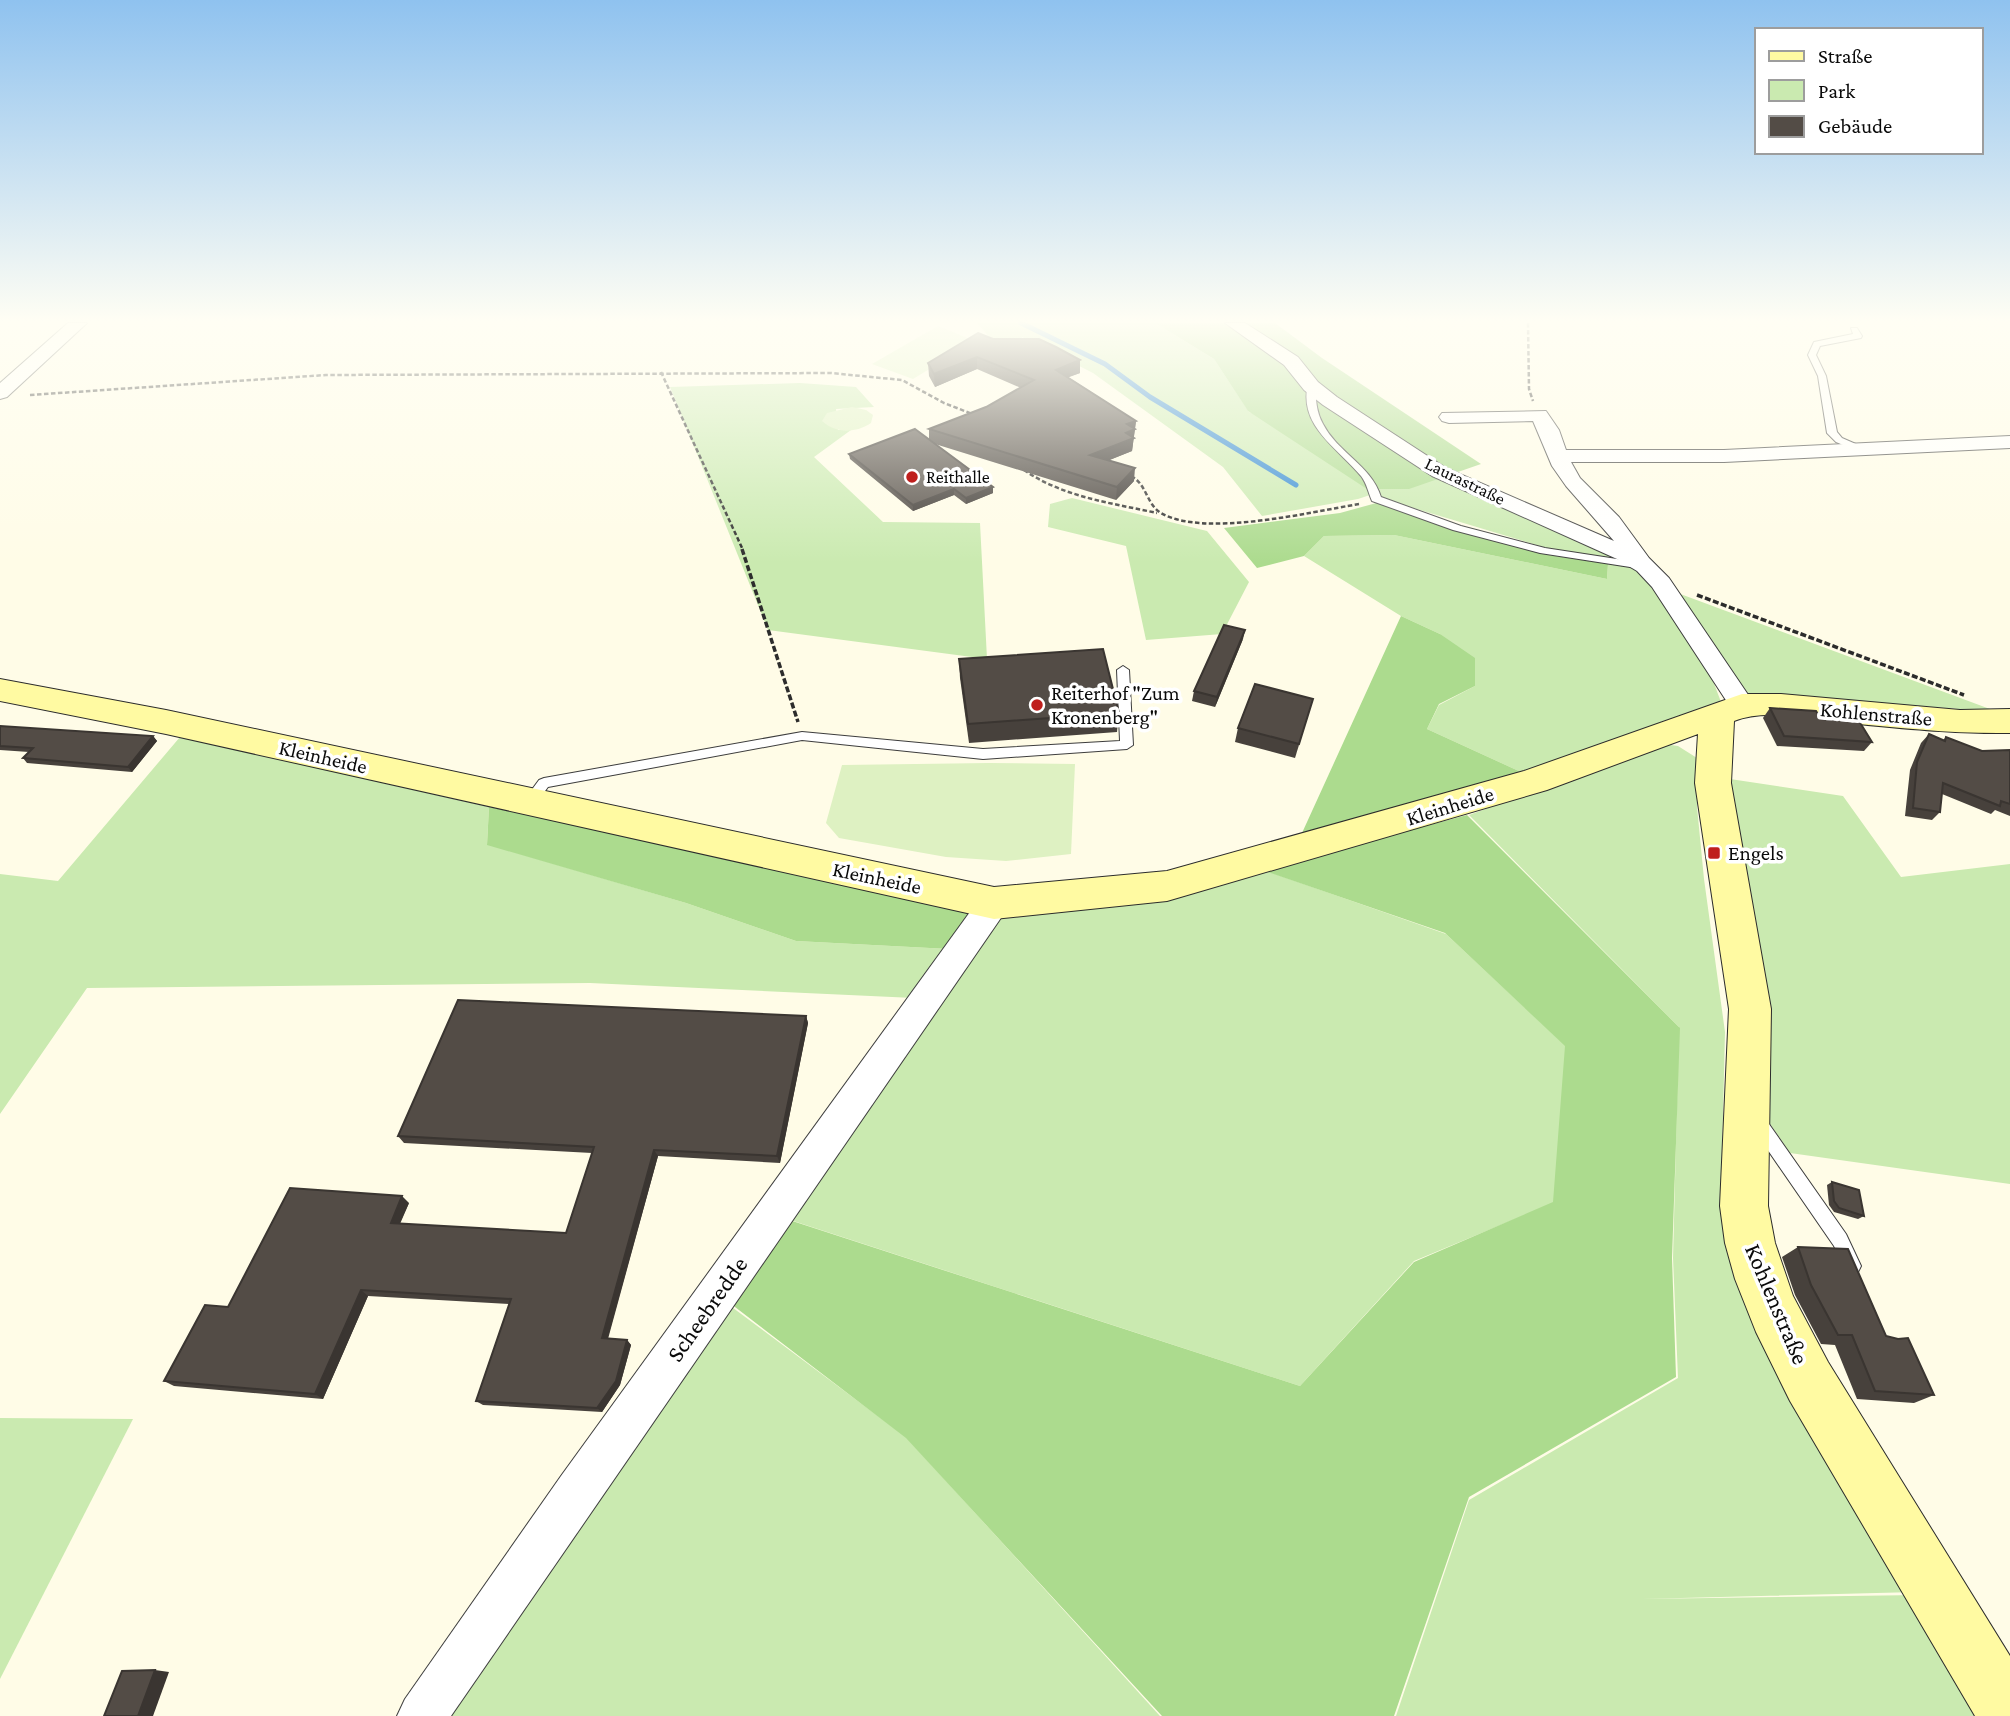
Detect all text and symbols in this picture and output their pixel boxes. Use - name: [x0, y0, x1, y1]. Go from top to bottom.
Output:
- legend: [1755, 28, 1982, 154]
- text: Straße: [1818, 44, 1872, 68]
- text: Park: [1818, 79, 1855, 103]
- text: Gebäude: [1818, 114, 1892, 138]
- street label: Laurastraße: [1422, 453, 1508, 509]
- place label: Reithalle: [926, 467, 990, 487]
- marker: Reithalle: [904, 469, 920, 485]
- place label: Reiterhof "Zum Kronenberg": [1051, 681, 1180, 729]
- marker: Reiterhof "Zum Kronenberg": [1029, 697, 1045, 713]
- street label: Kohlenstraße: [1819, 697, 1933, 731]
- street label: Kleinheide: [277, 735, 369, 779]
- street label: Kleinheide: [1404, 781, 1496, 831]
- place label: Engels: [1728, 841, 1784, 865]
- marker: Engels: [1706, 845, 1722, 861]
- street label: Kleinheide: [831, 857, 923, 899]
- street label: Kohlenstraße: [1740, 1239, 1815, 1368]
- street label: Scheebredde: [661, 1251, 753, 1366]

